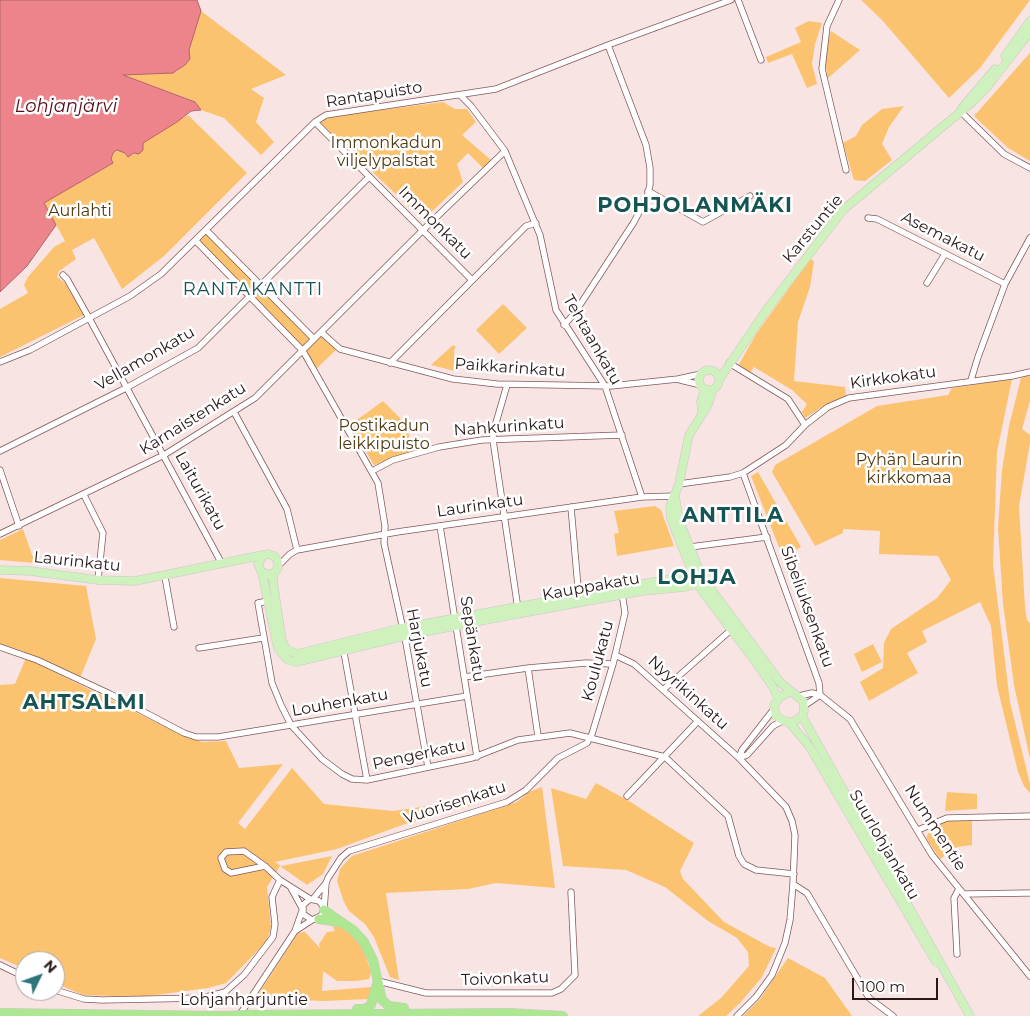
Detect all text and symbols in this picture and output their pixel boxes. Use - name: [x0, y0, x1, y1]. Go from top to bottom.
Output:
- street label: Rantapuisto: [324, 78, 424, 112]
- water label: Lohjanjärvi: [15, 96, 117, 118]
- park label: Immonkadun viljelypalstat: [331, 133, 441, 171]
- street label: Immonkatu: [394, 182, 476, 264]
- street label: Karstuntie: [779, 191, 847, 267]
- district label: POHJOLANMÄKI: [596, 193, 794, 219]
- park label: Aurlahti: [48, 201, 112, 221]
- street label: Asemakatu: [898, 208, 988, 266]
- district label: RANTAKANTTI: [181, 279, 325, 301]
- street label: Tehtaankatu: [558, 292, 626, 388]
- street label: Vellamonkatu: [92, 323, 198, 395]
- street label: Paikkarinkatu: [454, 355, 566, 381]
- street label: Kirkkokatu: [849, 362, 937, 394]
- street label: Karnaistenkatu: [136, 379, 250, 459]
- street label: Nahkurinkatu: [453, 414, 565, 440]
- park label: Postikadun leikkipuisto: [338, 416, 430, 454]
- street label: Laiturikatu: [171, 448, 229, 534]
- park label: Pyhän Laurin kirkkomaa: [856, 450, 962, 488]
- street label: Laurinkatu: [436, 490, 524, 522]
- district label: ANTTILA: [681, 503, 785, 529]
- street label: Sibeliuksenkatu: [776, 544, 838, 670]
- street label: Laurinkatu: [33, 548, 121, 576]
- district label: LOHJA: [657, 565, 737, 591]
- street label: Kauppakatu: [541, 569, 641, 605]
- street label: Sepänkatu: [456, 595, 488, 683]
- street label: Harjukatu: [402, 607, 436, 689]
- street label: Koulukatu: [578, 618, 618, 704]
- street label: Nyyrikinkatu: [644, 652, 732, 734]
- street label: Louhenkatu: [290, 685, 390, 721]
- district label: AHTSALMI: [21, 690, 147, 716]
- street label: Pengerkatu: [371, 736, 467, 774]
- street label: Vuorisenkatu: [401, 777, 509, 829]
- street label: Nummentie: [900, 781, 970, 875]
- street label: Suurlohjankatu: [845, 787, 923, 903]
- north arrow: [15, 951, 65, 1001]
- text: N: [40, 956, 61, 977]
- street label: Toivonkatu: [461, 968, 549, 990]
- scale bar: [855, 968, 941, 1000]
- text: 100 m: [860, 977, 905, 996]
- street label: Lohjanharjuntie: [180, 990, 308, 1010]

